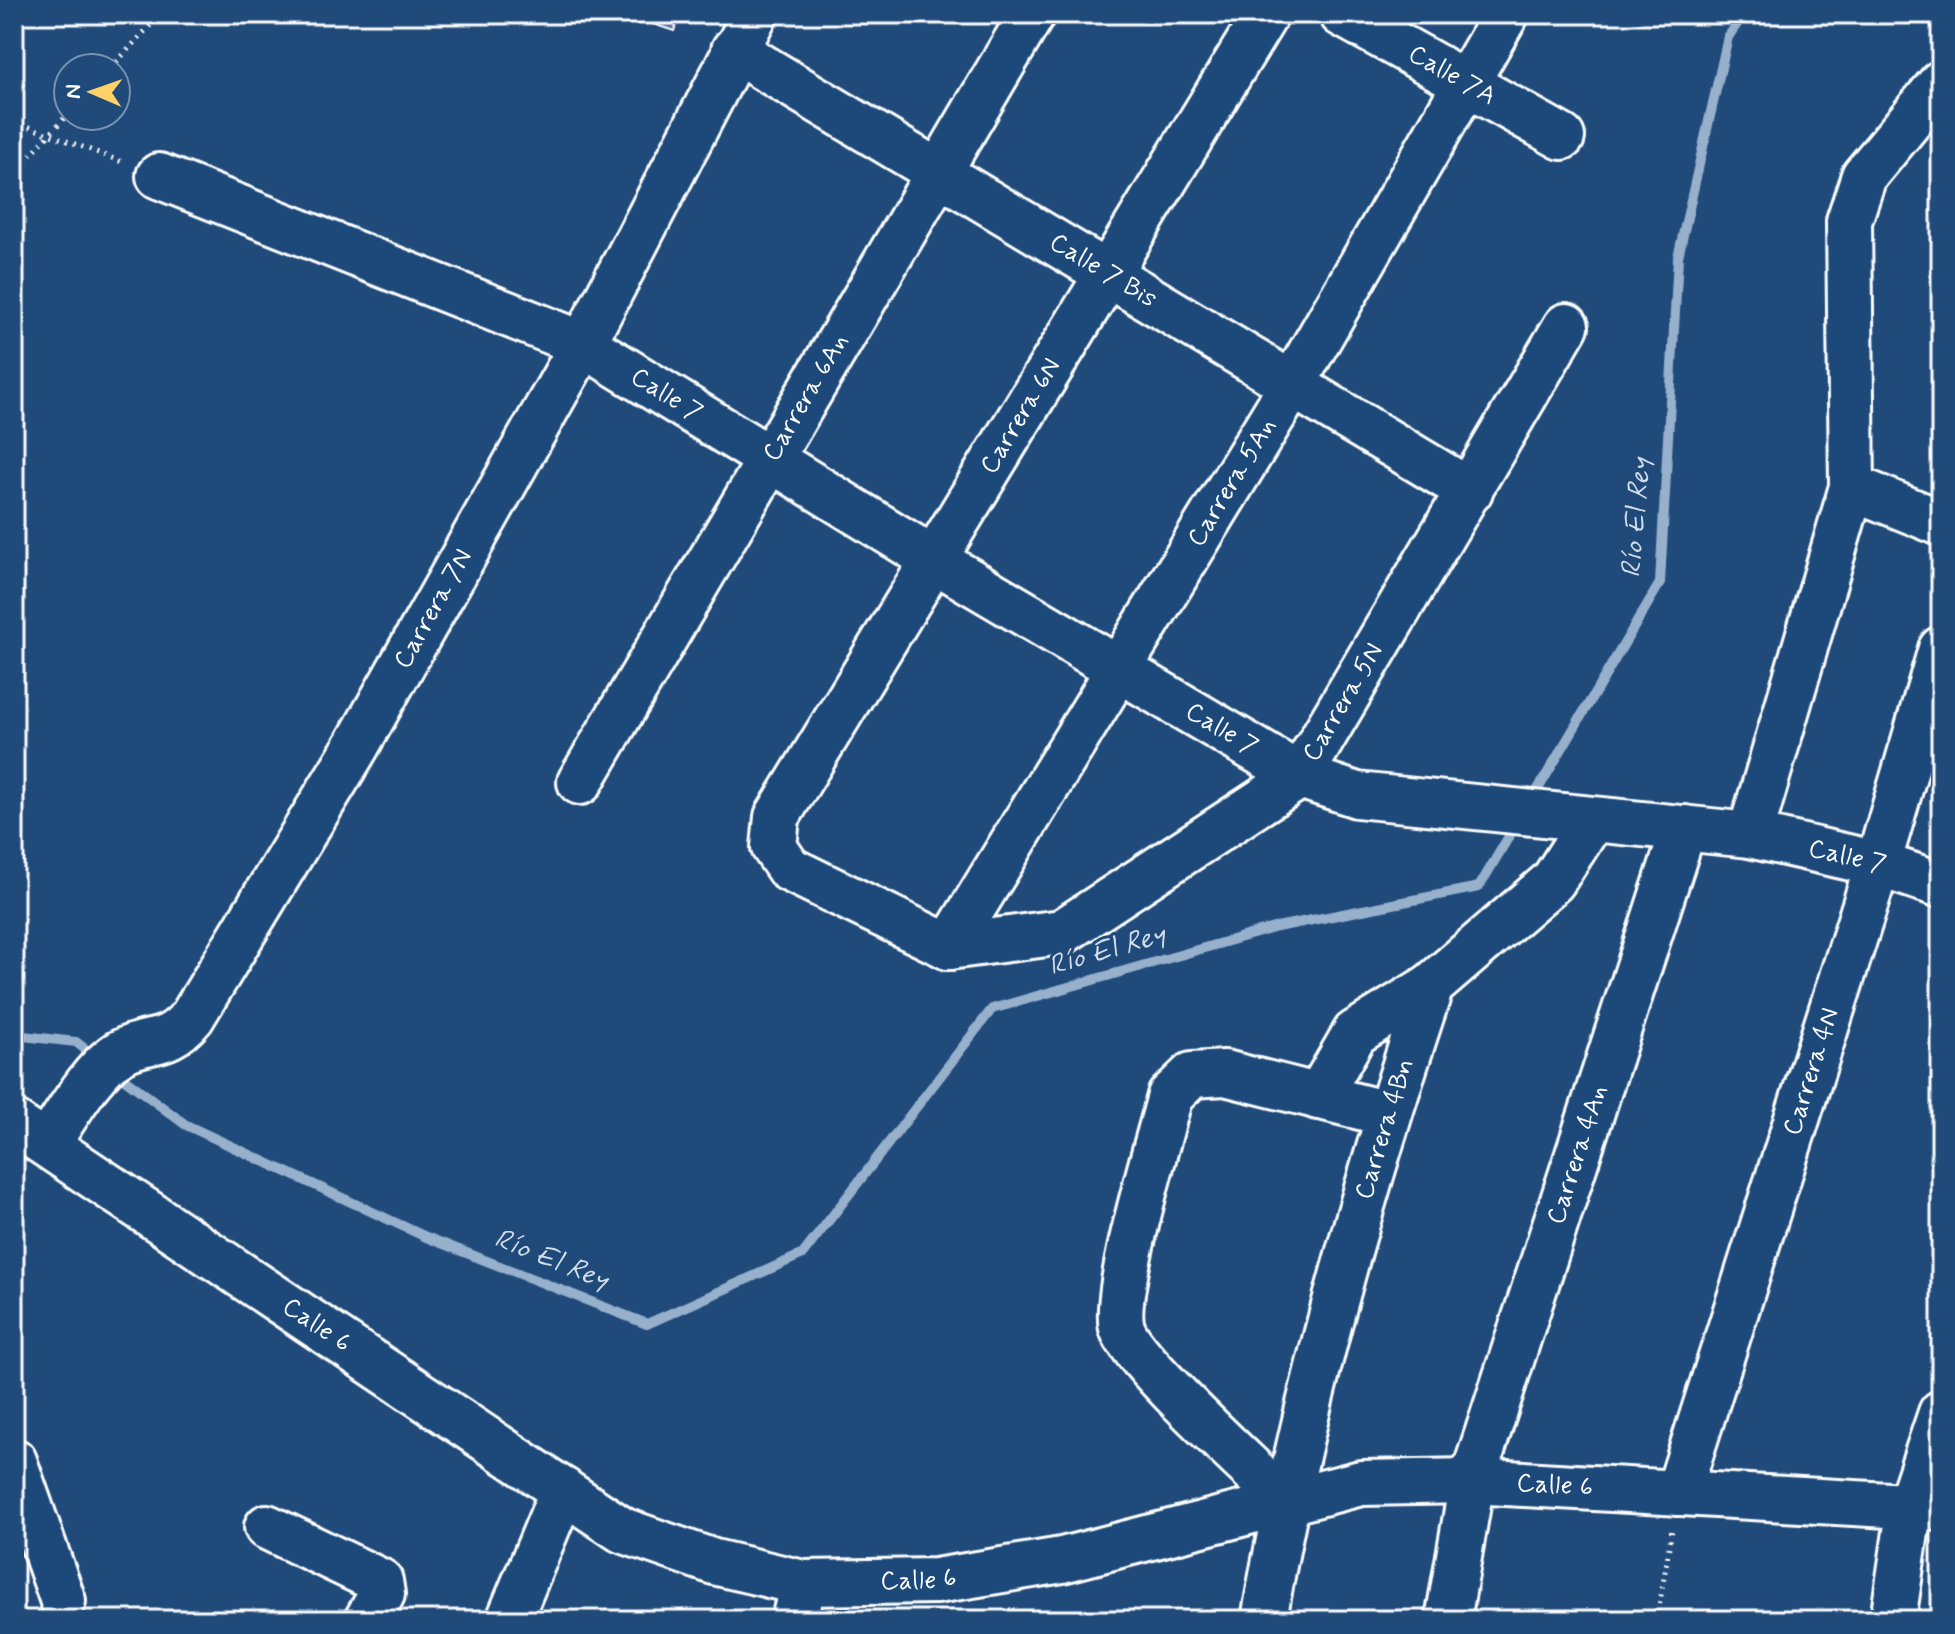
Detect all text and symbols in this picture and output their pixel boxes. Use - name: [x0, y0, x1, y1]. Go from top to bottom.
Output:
- street label: Calle 7A: [1402, 37, 1502, 114]
- north arrow: [52, 52, 132, 132]
- text: N: [60, 84, 88, 99]
- street label: Calle 7 Bis: [1043, 226, 1163, 316]
- street label: Carrera 6An: [755, 327, 857, 468]
- street label: Carrera 6N: [973, 352, 1069, 481]
- street label: Calle 7: [624, 360, 709, 430]
- street label: Carrera 5An: [1180, 412, 1285, 553]
- water label: Río El Rey: [1613, 455, 1661, 579]
- street label: Carrera 7N: [386, 543, 481, 675]
- street label: Carrera 5N: [1295, 637, 1392, 768]
- street label: Calle 7: [1179, 695, 1264, 764]
- street label: Calle 7: [1805, 832, 1889, 882]
- water label: Río El Rey: [1044, 916, 1172, 985]
- street label: Carrera 4N: [1776, 1004, 1848, 1140]
- street label: Carrera 4Bn: [1348, 1054, 1423, 1204]
- street label: Carrera 4An: [1539, 1081, 1616, 1229]
- water label: Río El Rey: [489, 1220, 615, 1300]
- street label: Calle 6: [275, 1290, 358, 1361]
- street label: Calle 6: [1516, 1467, 1594, 1505]
- street label: Calle 6: [880, 1561, 959, 1599]

